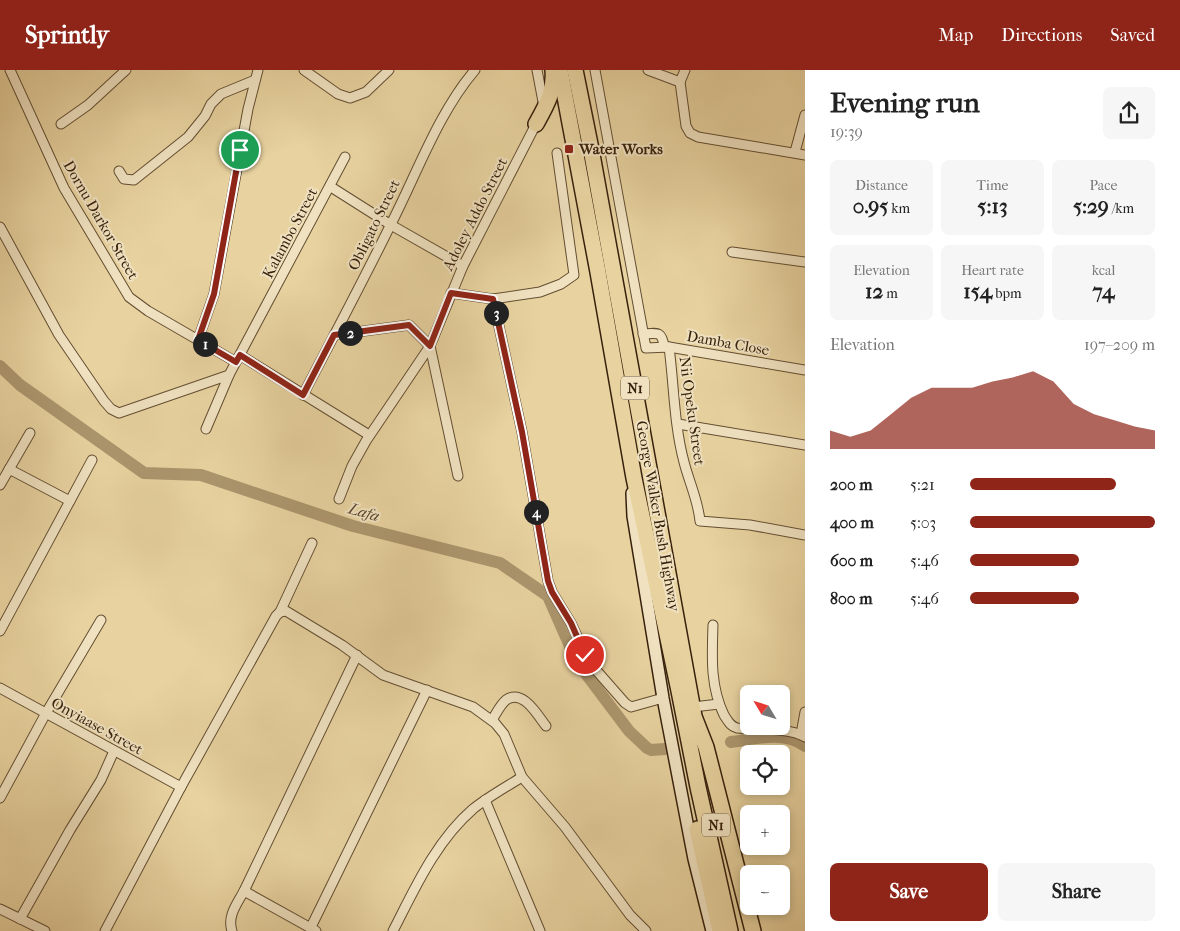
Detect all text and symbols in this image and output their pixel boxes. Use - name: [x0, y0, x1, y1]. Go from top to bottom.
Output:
- text: Sprintly: [25, 21, 109, 49]
- text: Map: [939, 25, 973, 46]
- text: Directions: [1001, 25, 1082, 46]
- text: Saved: [1110, 25, 1155, 46]
- text: Evening run: [830, 86, 980, 119]
- button: share: [1103, 87, 1155, 139]
- text: 19:39: [830, 122, 863, 141]
- pin: [219, 129, 261, 171]
- icon: arrive: [226, 136, 254, 164]
- place label: Water Works: [578, 140, 663, 158]
- marker: Water Works: [563, 143, 575, 155]
- street label: Adoley Addo Street: [438, 154, 512, 274]
- street label: Dornu Darkor Street: [60, 157, 143, 283]
- street label: Obligato Street: [344, 176, 404, 273]
- text: Distance: [855, 177, 908, 194]
- text: Time: [977, 177, 1008, 194]
- text: Pace: [1090, 177, 1117, 194]
- street label: Kalambo Street: [259, 184, 322, 281]
- text: 0.95: [853, 194, 888, 218]
- text: 5:13: [977, 194, 1008, 218]
- text: 5:29: [1073, 194, 1109, 218]
- text: km: [888, 200, 910, 217]
- text: /km: [1109, 200, 1134, 217]
- text: Elevation: [853, 262, 910, 279]
- text: Heart rate: [961, 262, 1024, 279]
- text: kcal: [1092, 262, 1115, 279]
- text: 12: [865, 279, 883, 303]
- text: 154: [963, 279, 992, 303]
- text: 74: [1093, 279, 1114, 303]
- text: m: [883, 285, 898, 302]
- text: bpm: [992, 285, 1022, 302]
- pin: 3: [484, 300, 508, 326]
- text: 3: [494, 305, 499, 322]
- pin: 2: [338, 320, 362, 346]
- text: 2: [347, 325, 354, 342]
- street label: Damba Close: [685, 327, 771, 359]
- pin: 1: [192, 332, 218, 356]
- text: Elevation: [830, 335, 895, 354]
- text: 197–209 m: [1084, 335, 1155, 354]
- text: 1: [203, 336, 208, 353]
- street label: Nii Opeku Street: [675, 355, 709, 467]
- road number: N1: [621, 376, 649, 400]
- street label: George Walker Bush Highway: [632, 419, 684, 614]
- text: 200 m: [830, 475, 873, 494]
- text: 5:21: [910, 475, 935, 494]
- water label: Lafa: [345, 498, 382, 525]
- pin: 4: [524, 500, 548, 524]
- text: 4: [532, 504, 541, 521]
- text: 400 m: [830, 513, 874, 532]
- text: 5:03: [910, 513, 936, 532]
- text: 600 m: [830, 551, 873, 570]
- text: 5:46: [910, 551, 939, 570]
- text: 800 m: [830, 589, 872, 608]
- text: 5:46: [910, 589, 939, 608]
- pin: [564, 634, 606, 676]
- icon: check: [571, 641, 599, 669]
- north arrow: [740, 685, 790, 735]
- map controls: [740, 685, 790, 915]
- street label: Onyiaase Street: [48, 693, 147, 759]
- button: locate: [740, 745, 790, 795]
- button: +: [740, 805, 790, 855]
- road number: N1: [702, 814, 730, 836]
- button: Save: [830, 863, 988, 921]
- button: Share: [998, 863, 1155, 921]
- button: −: [740, 865, 790, 915]

